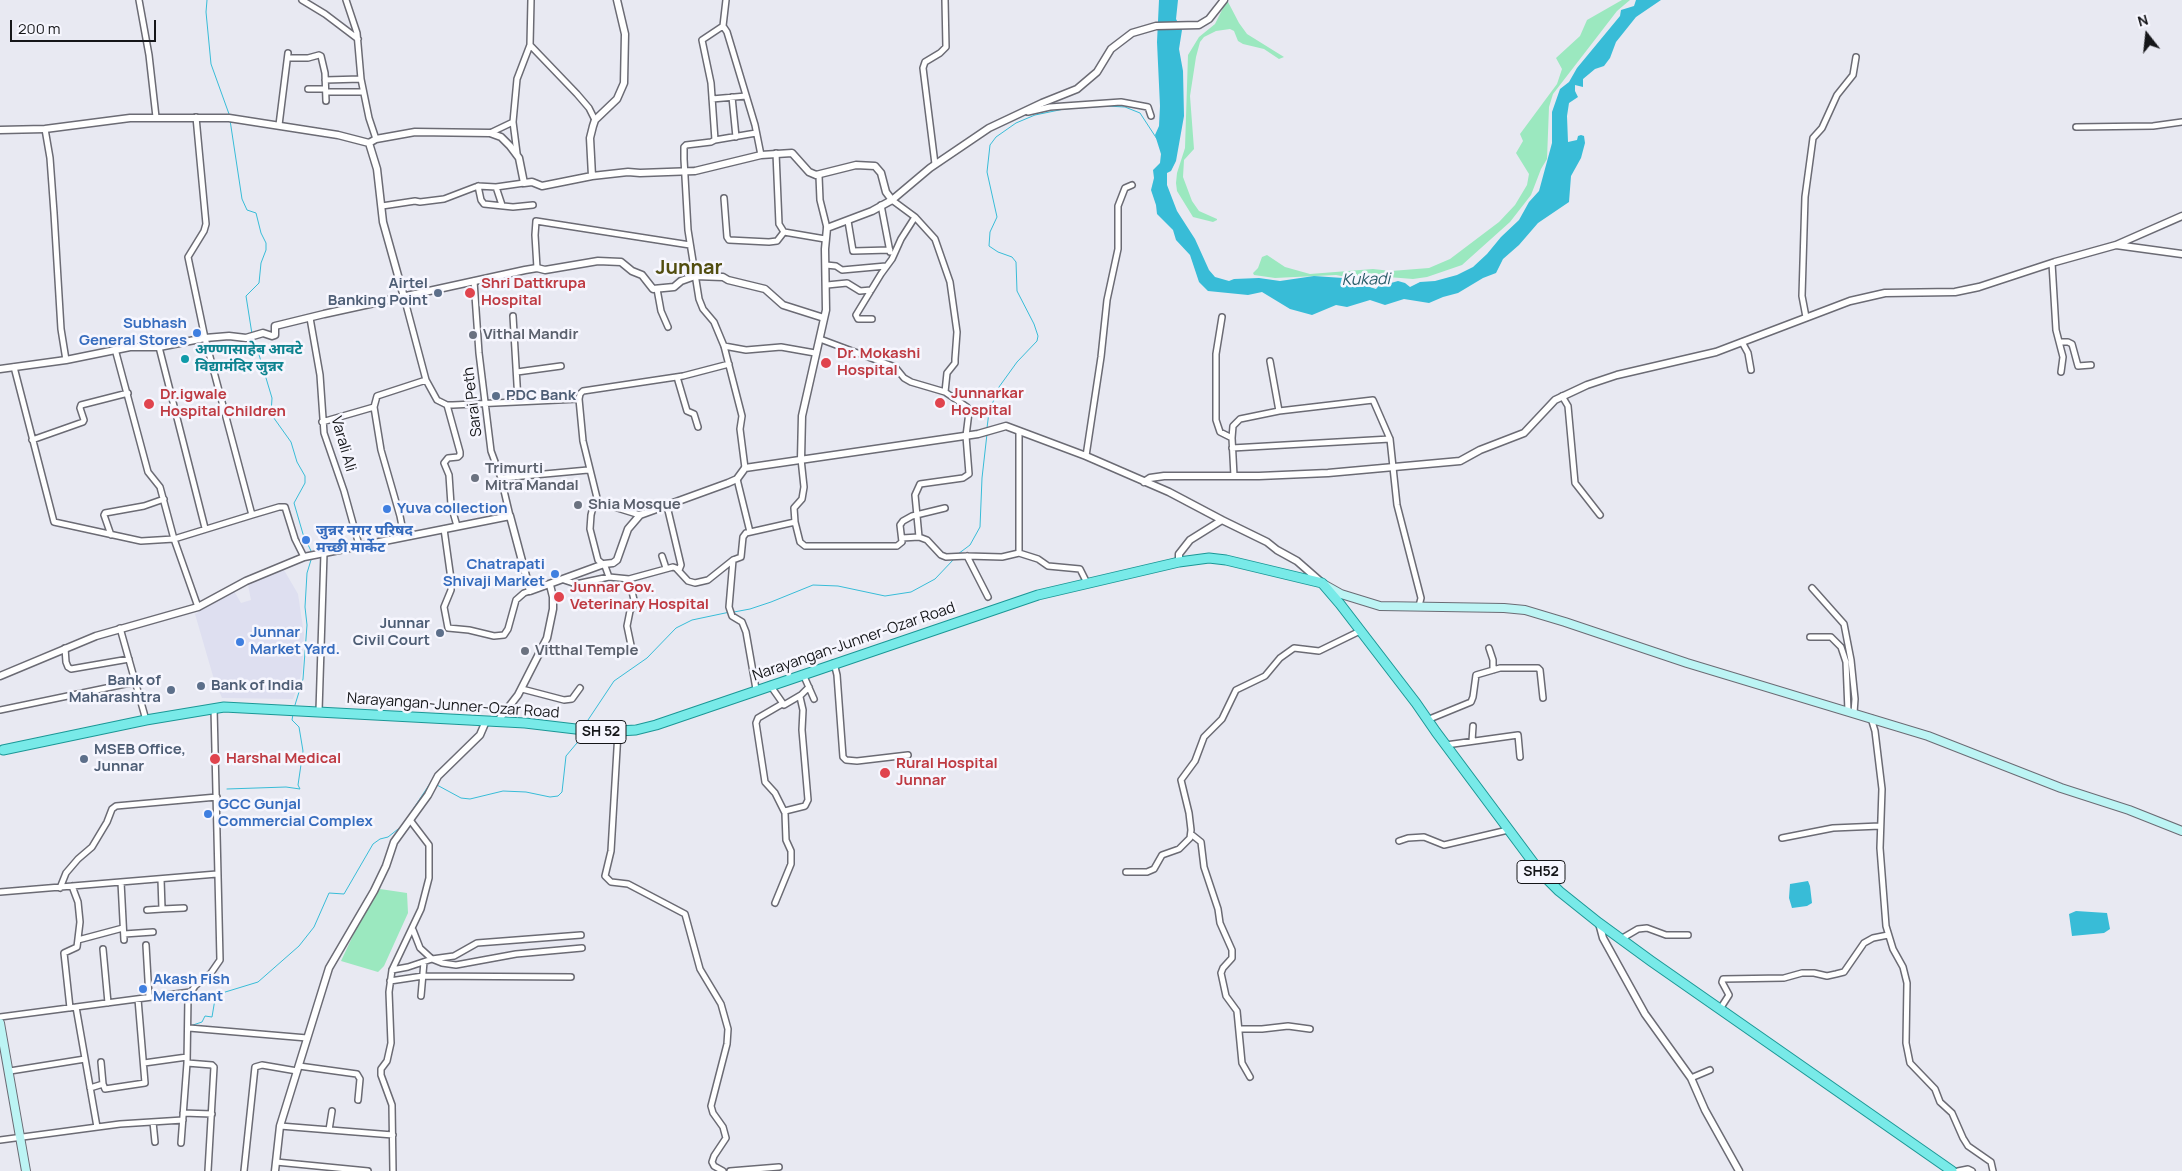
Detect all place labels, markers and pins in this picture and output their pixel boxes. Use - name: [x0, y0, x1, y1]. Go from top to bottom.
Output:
- place label: Airtel Banking Point: [328, 275, 428, 310]
- place label: Shri Dattkrupa Hospital: [481, 275, 586, 310]
- marker: Shri Dattkrupa Hospital: [463, 286, 477, 300]
- marker: Airtel Banking Point: [432, 287, 444, 299]
- place label: Subhash General Stores: [79, 315, 187, 350]
- place label: Vithal Mandir: [483, 326, 578, 344]
- marker: Subhash General Stores: [191, 327, 203, 339]
- marker: Vithal Mandir: [467, 329, 479, 341]
- place label: अण्णासाहेब आवटे विद्यामंदिर जुन्नर: [195, 341, 303, 376]
- place label: Dr. Mokashi Hospital: [837, 345, 920, 380]
- marker: अण्णासाहेब आवटे विद्यामंदिर जुन्नर: [179, 353, 191, 365]
- marker: Dr. Mokashi Hospital: [819, 356, 833, 370]
- place label: Junnarkar Hospital: [951, 385, 1024, 420]
- place label: Dr.igwale Hospital Children: [160, 386, 286, 421]
- place label: PDC Bank: [506, 387, 576, 405]
- marker: PDC Bank: [490, 390, 502, 402]
- marker: Junnarkar Hospital: [933, 396, 947, 410]
- marker: Dr.igwale Hospital Children: [142, 397, 156, 411]
- place label: Trimurti Mitra Mandal: [485, 460, 579, 495]
- marker: Trimurti Mitra Mandal: [469, 472, 481, 484]
- place label: Shia Mosque: [588, 496, 681, 514]
- marker: Shia Mosque: [572, 499, 584, 511]
- place label: Yuva collection: [397, 500, 508, 518]
- marker: Yuva collection: [381, 503, 393, 515]
- place label: जुन्नर नगर परिषद मच्छी मार्केट: [316, 522, 413, 557]
- marker: जुन्नर नगर परिषद मच्छी मार्केट: [300, 534, 312, 546]
- place label: Chatrapati Shivaji Market: [443, 556, 545, 591]
- marker: Chatrapati Shivaji Market: [549, 568, 561, 580]
- place label: Junnar Gov. Veterinary Hospital: [570, 579, 709, 614]
- marker: Junnar Gov. Veterinary Hospital: [552, 590, 566, 604]
- place label: Junnar Civil Court: [353, 615, 430, 650]
- place label: Junnar Market Yard.: [250, 624, 340, 659]
- marker: Junnar Civil Court: [434, 627, 446, 639]
- marker: Junnar Market Yard.: [234, 636, 246, 648]
- place label: Vitthal Temple: [535, 642, 639, 660]
- marker: Vitthal Temple: [519, 645, 531, 657]
- place label: Bank of Maharashtra: [69, 672, 161, 707]
- place label: Bank of India: [211, 677, 303, 695]
- marker: Bank of India: [195, 680, 207, 692]
- marker: Bank of Maharashtra: [165, 684, 177, 696]
- place label: MSEB Office, Junnar: [94, 741, 186, 776]
- place label: Harshal Medical: [226, 750, 341, 768]
- marker: Harshal Medical: [208, 752, 222, 766]
- marker: MSEB Office, Junnar: [78, 753, 90, 765]
- place label: Rural Hospital Junnar: [896, 755, 998, 790]
- marker: Rural Hospital Junnar: [878, 766, 892, 780]
- place label: GCC Gunjal Commercial Complex: [218, 796, 373, 831]
- marker: GCC Gunjal Commercial Complex: [202, 808, 214, 820]
- place label: Akash Fish Merchant: [153, 971, 230, 1006]
- marker: Akash Fish Merchant: [137, 983, 149, 995]

